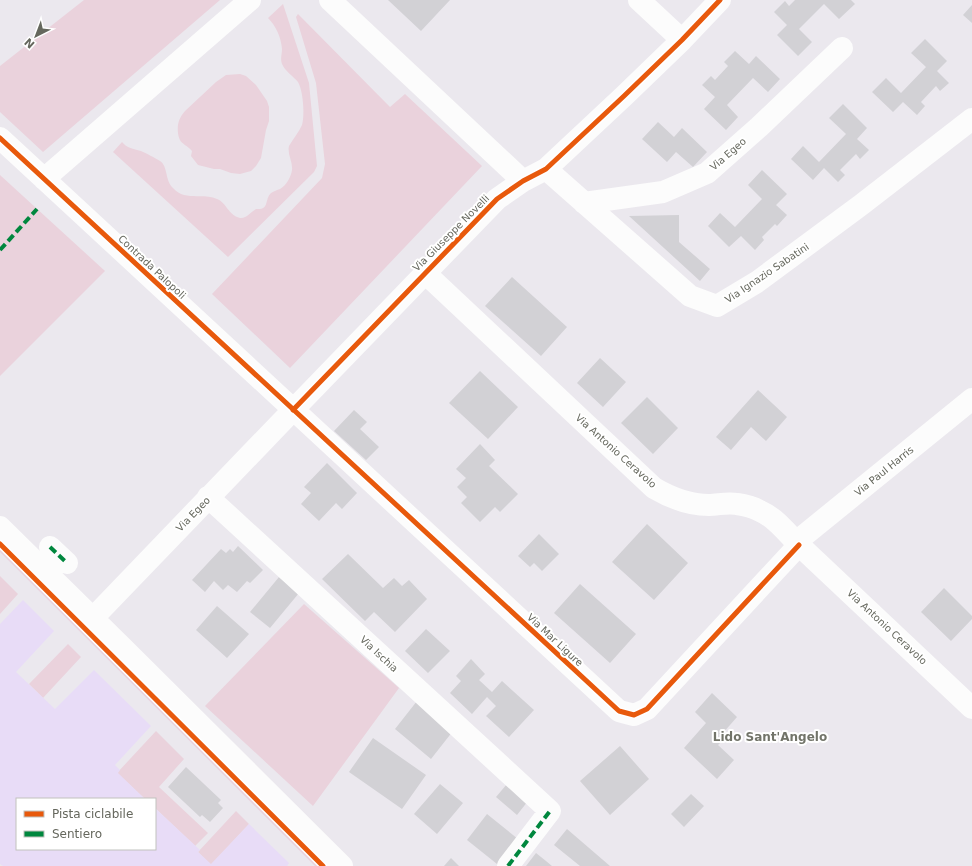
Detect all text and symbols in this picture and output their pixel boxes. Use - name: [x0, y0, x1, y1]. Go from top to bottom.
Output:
- north arrow: [16, 16, 56, 56]
- text: N: [22, 35, 37, 51]
- street label: Via Egeo: [708, 136, 748, 172]
- street label: Via Giuseppe Novelli: [411, 193, 491, 273]
- street label: Contrada Palopoli: [116, 233, 188, 301]
- street label: Via Ignazio Sabatini: [723, 241, 811, 305]
- street label: Via Antonio Ceravolo: [573, 412, 659, 490]
- street label: Via Paul Harris: [852, 444, 916, 498]
- street label: Via Egeo: [174, 494, 212, 534]
- street label: Via Antonio Ceravolo: [845, 587, 929, 667]
- street label: Via Mar Ligure: [525, 611, 585, 669]
- street label: Via Ischia: [358, 634, 400, 674]
- district label: Lido Sant'Angelo: [713, 730, 827, 744]
- legend: [16, 798, 156, 850]
- text: Pista ciclabile: [52, 807, 133, 821]
- text: Sentiero: [52, 827, 102, 841]

